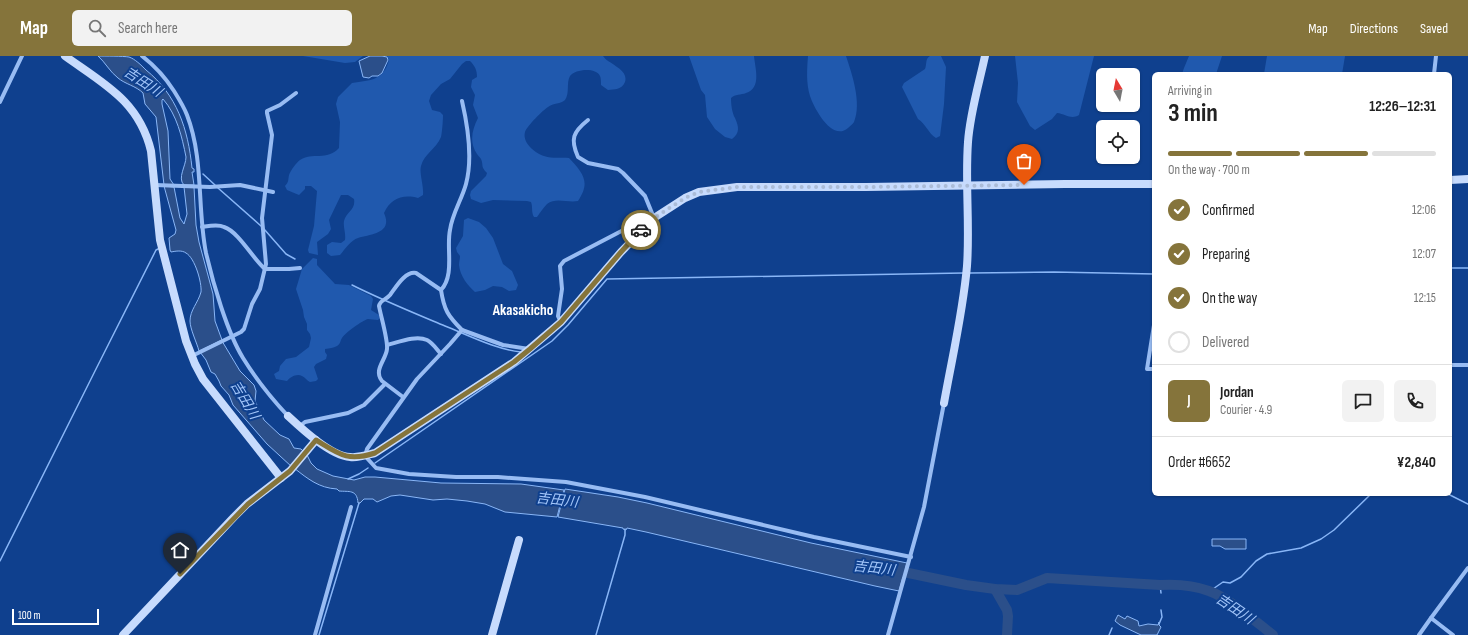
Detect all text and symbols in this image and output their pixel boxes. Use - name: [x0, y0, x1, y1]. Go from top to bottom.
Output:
- search box: [72, 10, 352, 46]
- text: Map: [20, 17, 48, 40]
- icon: search: [86, 17, 108, 39]
- text: Search here: [118, 19, 178, 38]
- text: Map: [1308, 20, 1328, 37]
- text: Directions: [1350, 20, 1398, 37]
- text: Saved: [1420, 20, 1448, 37]
- water label: 吉田川: [121, 63, 167, 102]
- north arrow: [1096, 68, 1140, 112]
- map controls: [1096, 68, 1140, 164]
- text: Arriving in: [1168, 83, 1212, 99]
- text: 12:26–12:31: [1369, 97, 1436, 116]
- text: 3 min: [1168, 98, 1218, 129]
- button: locate: [1096, 120, 1140, 164]
- pin: [1007, 144, 1041, 185]
- icon: bag: [1013, 150, 1035, 172]
- text: On the way · 700 m: [1168, 162, 1250, 178]
- icon: check: [1168, 199, 1190, 221]
- text: Confirmed: [1202, 201, 1255, 220]
- text: 12:06: [1412, 202, 1436, 218]
- courier: [621, 210, 661, 250]
- icon: car: [630, 219, 652, 241]
- icon: check: [1168, 243, 1190, 265]
- text: Preparing: [1202, 245, 1250, 264]
- text: 12:07: [1413, 246, 1436, 262]
- icon: check: [1168, 287, 1190, 309]
- text: On the way: [1202, 289, 1257, 308]
- text: 12:15: [1414, 290, 1436, 306]
- district label: Akasakicho: [492, 301, 553, 320]
- text: Delivered: [1202, 333, 1249, 352]
- water label: 吉田川: [227, 378, 264, 424]
- button: chat: [1342, 380, 1384, 422]
- button: phone: [1394, 380, 1436, 422]
- text: Jordan: [1220, 383, 1254, 402]
- text: J: [1187, 391, 1191, 410]
- text: Courier · 4.9: [1220, 402, 1272, 418]
- text: Order #6652: [1168, 453, 1231, 472]
- text: ¥2,840: [1397, 453, 1436, 472]
- water label: 吉田川: [535, 489, 581, 511]
- pin: [163, 533, 197, 574]
- icon: home: [169, 539, 191, 561]
- water label: 吉田川: [852, 557, 898, 579]
- water label: 吉田川: [1213, 590, 1259, 629]
- scale bar: [12, 607, 99, 626]
- text: 100 m: [18, 609, 40, 622]

